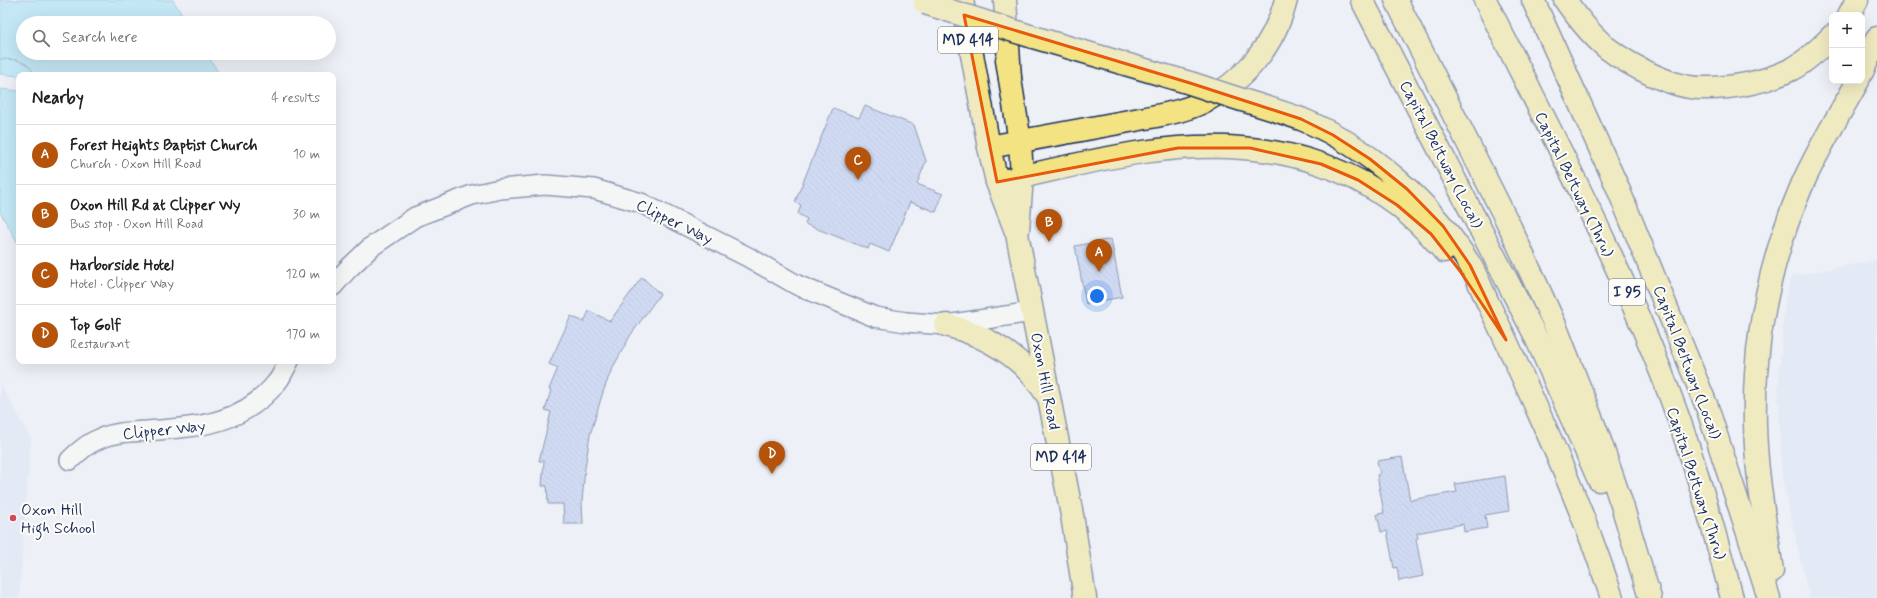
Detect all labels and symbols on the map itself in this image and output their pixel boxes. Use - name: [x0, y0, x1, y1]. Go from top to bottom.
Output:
- road number: MD 414: [938, 27, 998, 53]
- street label: Capital Beltway (Local): [1394, 77, 1487, 232]
- street label: Capital Beltway (Thru): [1529, 108, 1618, 261]
- pin: C: [845, 147, 871, 180]
- street label: Clipper Way: [632, 195, 716, 250]
- pin: B: [1036, 209, 1062, 242]
- pin: A: [1086, 239, 1112, 272]
- road number: I 95: [1609, 279, 1645, 305]
- street label: Capital Beltway (Local): [1648, 283, 1726, 443]
- your location: [1087, 286, 1107, 306]
- street label: Oxon Hill Road: [1025, 331, 1064, 432]
- street label: Capital Beltway (Thru): [1661, 404, 1730, 563]
- street label: Clipper Way: [122, 416, 207, 445]
- pin: D: [759, 441, 785, 474]
- road number: MD 414: [1031, 444, 1091, 470]
- place label: Oxon Hill High School: [21, 500, 96, 540]
- marker: Oxon Hill High School: [8, 513, 18, 523]

